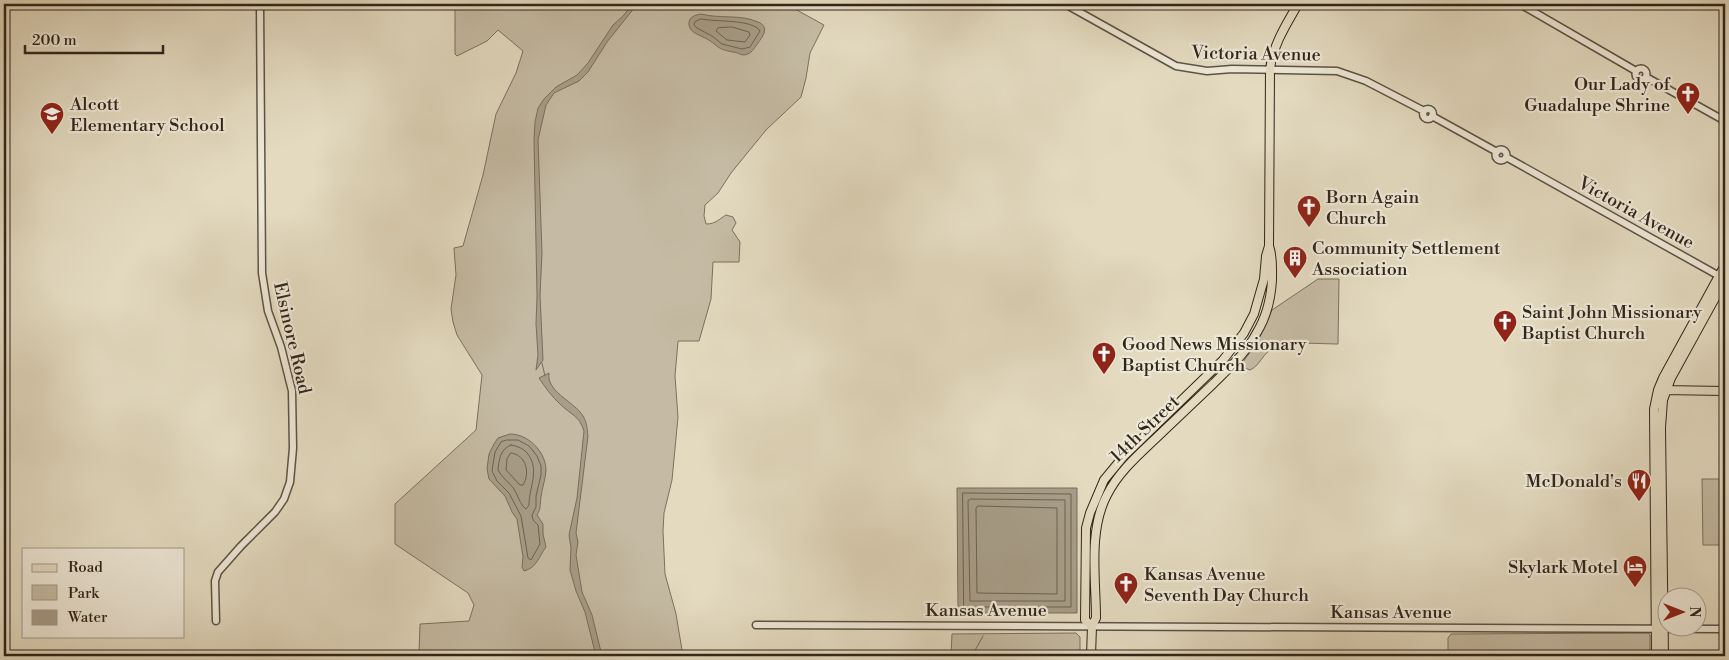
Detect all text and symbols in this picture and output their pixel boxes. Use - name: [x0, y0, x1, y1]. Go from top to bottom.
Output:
- scale bar: [25, 22, 162, 54]
- text: 200 m: [32, 31, 77, 50]
- street label: Victoria Avenue: [1190, 41, 1321, 67]
- place label: Our Lady of Guadalupe Shrine: [1524, 73, 1671, 117]
- church icon: Our Lady of Guadalupe Shrine: [1675, 81, 1701, 115]
- place label: Alcott Elementary School: [69, 93, 225, 137]
- school or university icon: Alcott Elementary School: [39, 101, 65, 135]
- street label: Victoria Avenue: [1573, 171, 1698, 254]
- place label: Born Again Church: [1325, 186, 1419, 230]
- church icon: Born Again Church: [1296, 194, 1322, 228]
- place label: Community Settlement Association: [1311, 237, 1501, 281]
- building icon: Community Settlement Association: [1282, 245, 1308, 279]
- street label: Elsinore Road: [268, 280, 316, 397]
- place label: Saint John Missionary Baptist Church: [1521, 301, 1702, 345]
- church icon: Saint John Missionary Baptist Church: [1492, 309, 1518, 343]
- place label: Good News Missionary Baptist Church: [1121, 333, 1307, 377]
- church icon: Good News Missionary Baptist Church: [1091, 341, 1117, 375]
- street label: 14th Street: [1105, 390, 1185, 468]
- restaurant icon: McDonald's: [1626, 468, 1652, 502]
- place label: McDonald's: [1526, 470, 1622, 493]
- legend: [22, 548, 185, 638]
- hotel icon: Skylark Motel: [1622, 554, 1648, 588]
- place label: Skylark Motel: [1508, 556, 1619, 579]
- text: Road: [68, 558, 103, 577]
- place label: Kansas Avenue Seventh Day Church: [1144, 563, 1309, 607]
- church icon: Kansas Avenue Seventh Day Church: [1113, 571, 1139, 605]
- text: Park: [68, 584, 100, 603]
- north arrow: [1656, 588, 1706, 638]
- street label: Kansas Avenue: [925, 599, 1047, 622]
- street label: Kansas Avenue: [1330, 601, 1452, 624]
- text: N: [1685, 606, 1703, 618]
- text: Water: [67, 608, 108, 627]

